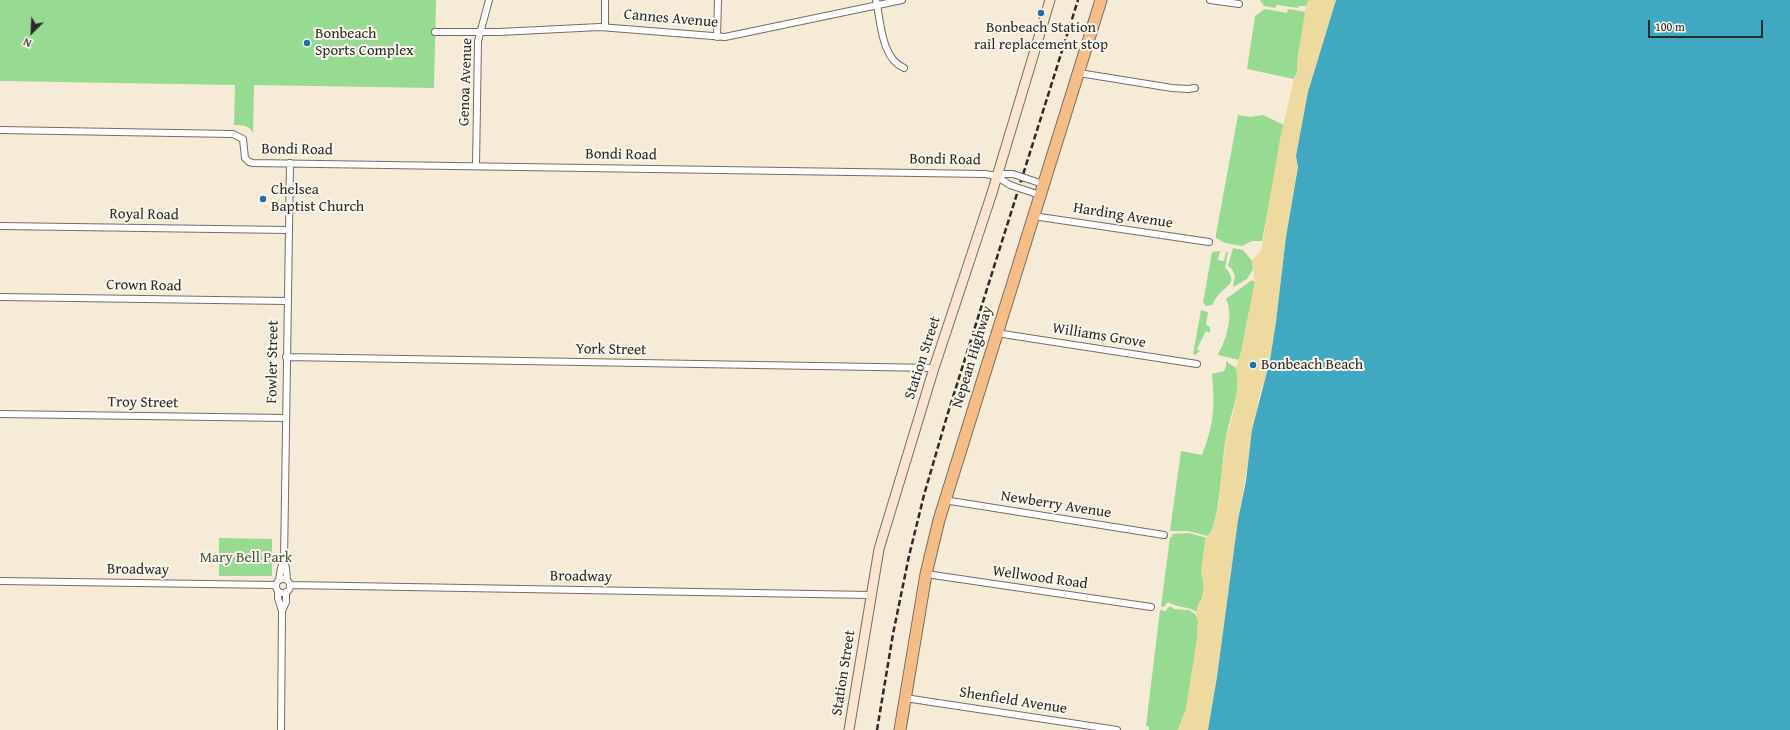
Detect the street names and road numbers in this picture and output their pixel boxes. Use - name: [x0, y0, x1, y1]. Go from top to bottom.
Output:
- street label: Cannes Avenue: [623, 6, 719, 32]
- street label: Genoa Avenue: [455, 37, 477, 127]
- street label: Bondi Road: [261, 140, 333, 160]
- street label: Bondi Road: [585, 145, 657, 165]
- street label: Bondi Road: [909, 150, 981, 170]
- street label: Harding Avenue: [1072, 199, 1174, 233]
- street label: Royal Road: [109, 205, 179, 225]
- street label: Crown Road: [106, 276, 182, 296]
- street label: Nepean Highway: [949, 304, 997, 410]
- street label: Station Street: [901, 314, 945, 402]
- street label: Fowler Street: [263, 320, 283, 404]
- street label: Williams Grove: [1051, 320, 1147, 352]
- street label: York Street: [575, 340, 647, 360]
- street label: Troy Street: [107, 393, 179, 413]
- street label: Newberry Avenue: [1000, 487, 1112, 523]
- street label: Broadway: [107, 560, 169, 580]
- street label: Wellwood Road: [991, 562, 1089, 594]
- street label: Broadway: [550, 567, 612, 587]
- street label: Station Street: [828, 629, 860, 717]
- street label: Shenfield Avenue: [958, 684, 1068, 718]

